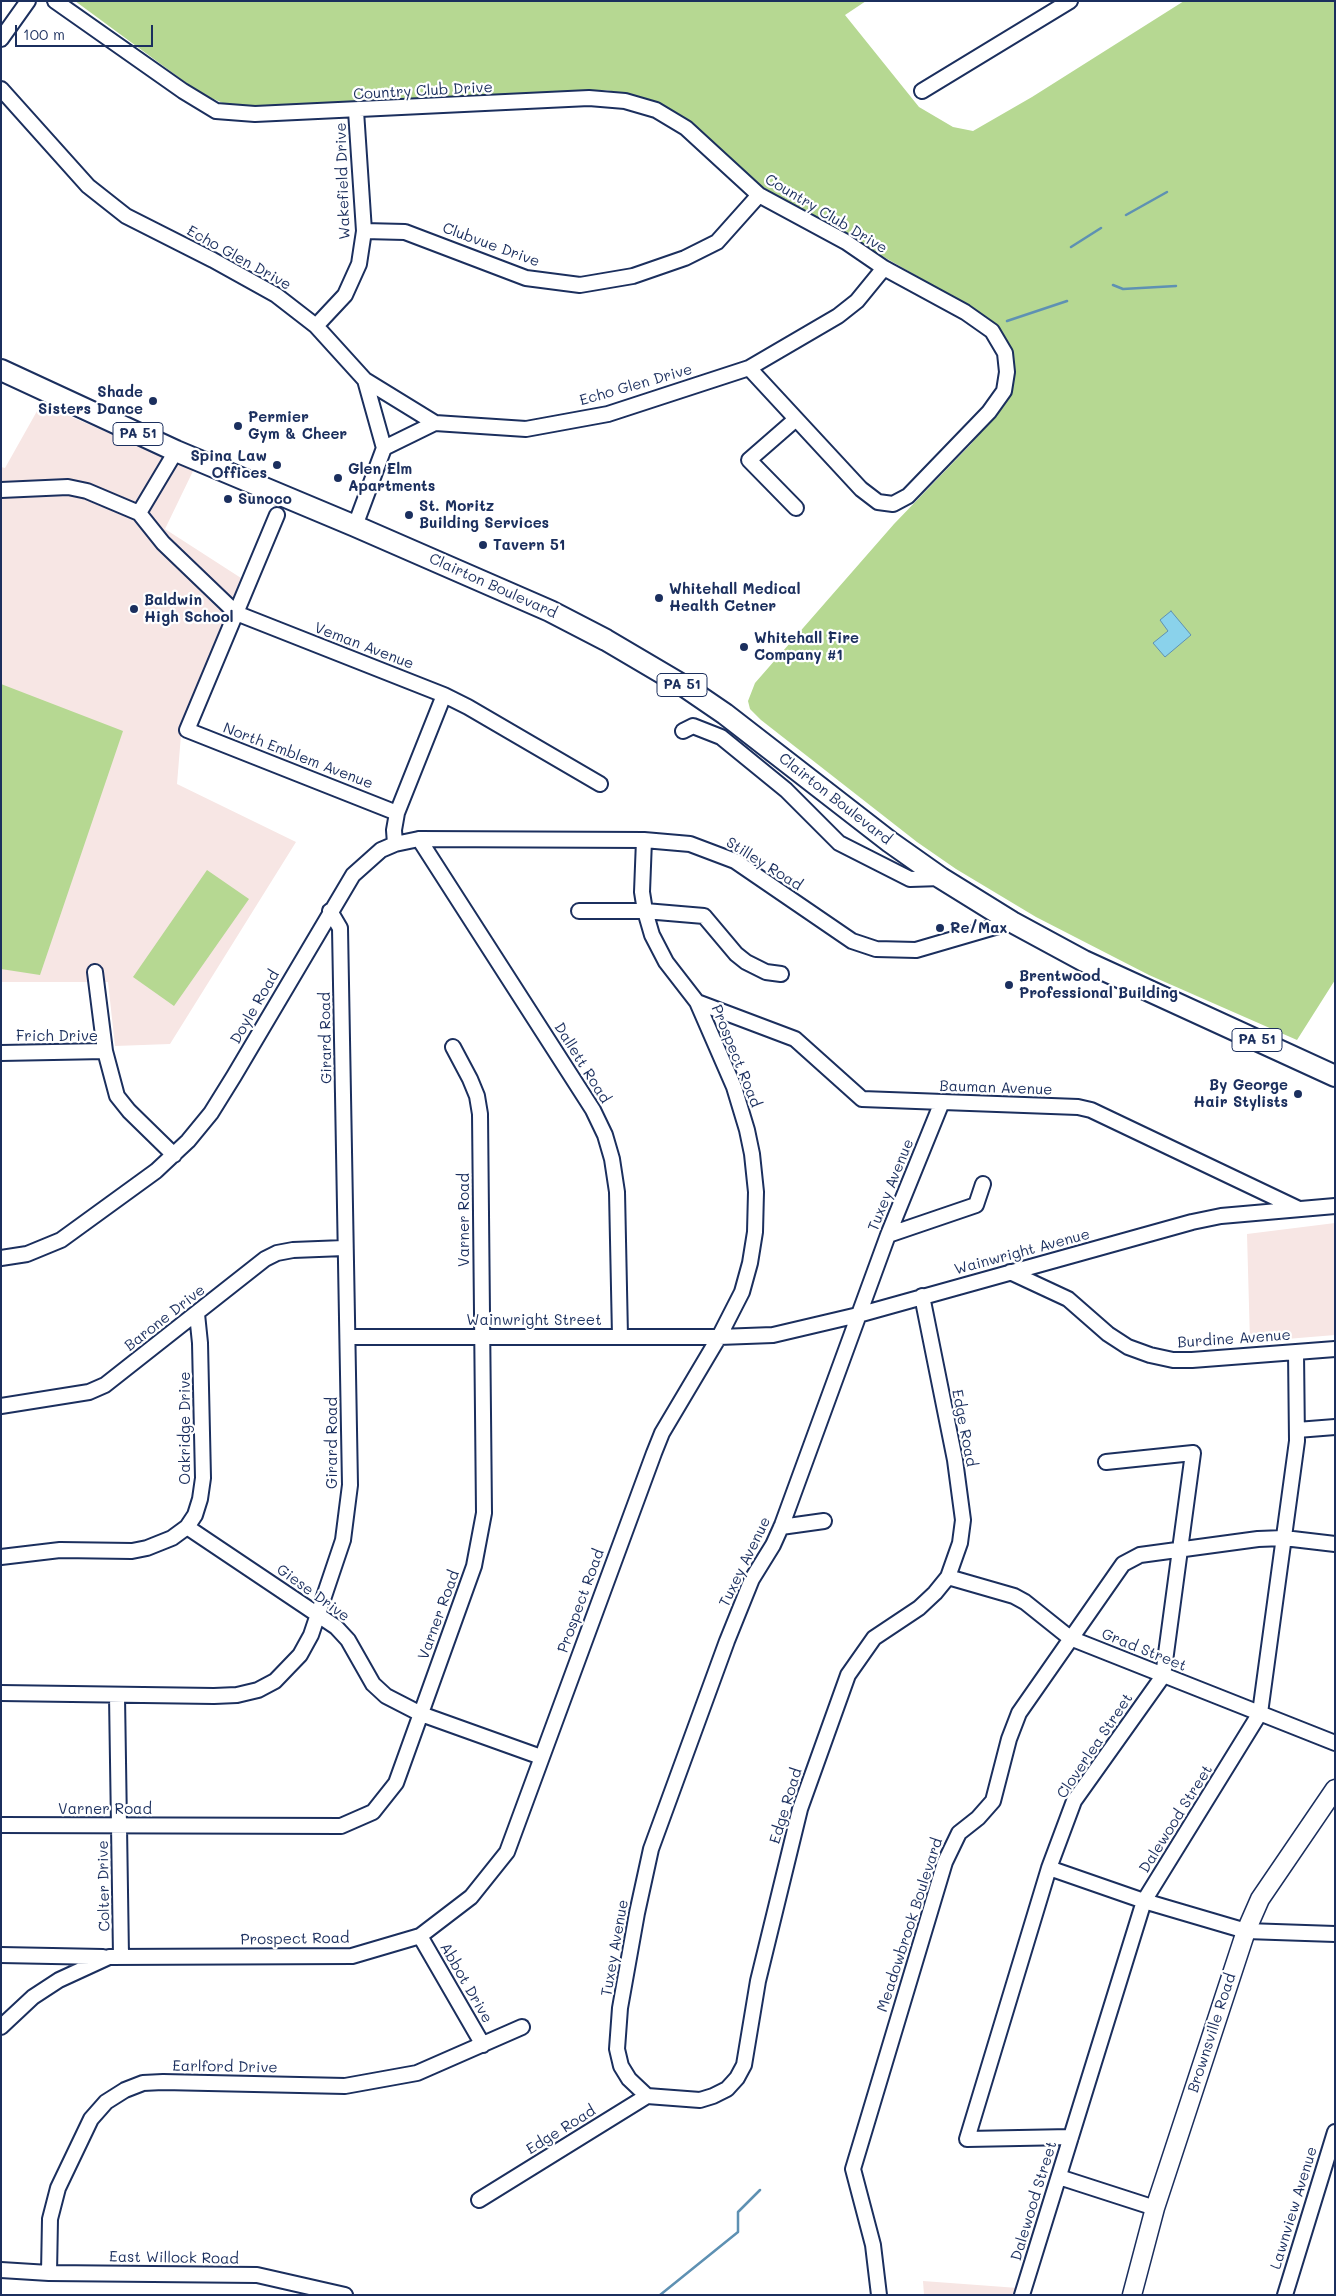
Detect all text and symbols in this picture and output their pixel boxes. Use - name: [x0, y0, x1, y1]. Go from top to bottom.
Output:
- scale bar: [18, 15, 155, 47]
- text: 100 m: [23, 24, 65, 44]
- street label: Country Club Drive: [353, 78, 493, 104]
- street label: Wakefield Drive: [332, 122, 354, 240]
- street label: Country Club Drive: [762, 170, 890, 258]
- street label: Clubvue Drive: [440, 219, 542, 271]
- street label: Echo Glen Drive: [184, 222, 294, 294]
- street label: Echo Glen Drive: [578, 360, 694, 410]
- place label: Shade Sisters Dance: [38, 383, 143, 418]
- marker: Shade Sisters Dance: [147, 395, 159, 407]
- place label: Permier Gym & Cheer: [248, 408, 347, 443]
- marker: Permier Gym & Cheer: [232, 420, 244, 432]
- road number: PA 51: [113, 422, 163, 446]
- place label: Spina Law Offices: [190, 447, 267, 482]
- marker: Spina Law Offices: [271, 459, 283, 471]
- place label: Glen Elm Apartments: [348, 460, 435, 495]
- marker: Glen Elm Apartments: [332, 472, 344, 484]
- place label: Sunoco: [238, 490, 292, 508]
- marker: Sunoco: [222, 493, 234, 505]
- place label: St. Moritz Building Services: [419, 497, 549, 532]
- marker: St. Moritz Building Services: [403, 509, 415, 521]
- place label: Tavern 51: [493, 536, 565, 554]
- marker: Tavern 51: [477, 539, 489, 551]
- street label: Clairton Boulevard: [426, 550, 560, 622]
- place label: Whitehall Medical Health Cetner: [669, 580, 800, 615]
- place label: Baldwin High School: [144, 591, 234, 626]
- marker: Whitehall Medical Health Cetner: [653, 592, 665, 604]
- marker: Baldwin High School: [128, 603, 140, 615]
- street label: Veman Avenue: [312, 619, 416, 673]
- place label: Whitehall Fire Company #1: [754, 629, 859, 664]
- marker: Whitehall Fire Company #1: [738, 641, 750, 653]
- road number: PA 51: [657, 674, 707, 696]
- street label: North Emblem Avenue: [220, 719, 376, 793]
- street label: Clairton Boulevard: [775, 749, 895, 849]
- street label: Stilley Road: [723, 833, 805, 895]
- place label: Re/Max: [950, 919, 1007, 937]
- marker: Re/Max: [934, 922, 946, 934]
- street label: Doyle Road: [227, 967, 283, 1047]
- place label: Brentwood Professional Building: [1019, 967, 1178, 1002]
- marker: Brentwood Professional Building: [1003, 979, 1015, 991]
- street label: Girard Road: [316, 992, 336, 1084]
- street label: Prospect Road: [707, 1002, 765, 1110]
- street label: Dallett Road: [550, 1019, 614, 1107]
- street label: Frich Drive: [16, 1027, 98, 1045]
- road number: PA 51: [1232, 1028, 1282, 1052]
- place label: By George Hair Stylists: [1193, 1076, 1288, 1111]
- street label: Bauman Avenue: [939, 1077, 1053, 1099]
- marker: By George Hair Stylists: [1292, 1088, 1304, 1100]
- street label: Tuxey Avenue: [864, 1136, 918, 1234]
- street label: Varner Road: [455, 1173, 473, 1267]
- street label: Wainwright Avenue: [952, 1225, 1092, 1279]
- street label: Barone Drive: [121, 1281, 209, 1355]
- street label: Wainwright Street: [466, 1311, 602, 1329]
- street label: Burdine Avenue: [1177, 1326, 1291, 1352]
- street label: Oakridge Drive: [176, 1371, 194, 1485]
- street label: Edge Road: [948, 1388, 980, 1468]
- street label: Girard Road: [323, 1397, 341, 1489]
- street label: Tuxey Avenue: [715, 1514, 775, 1610]
- street label: Prospect Road: [554, 1547, 608, 1655]
- street label: Giese Drive: [273, 1560, 353, 1626]
- street label: Varner Road: [415, 1568, 463, 1662]
- street label: Grad Street: [1099, 1625, 1189, 1675]
- street label: Cloverlea Street: [1053, 1690, 1137, 1802]
- street label: Dalewood Street: [1135, 1762, 1217, 1876]
- street label: Edge Road: [766, 1766, 806, 1846]
- street label: Varner Road: [58, 1800, 152, 1818]
- street label: Meadowbrook Boulevard: [873, 1836, 947, 2014]
- street label: Colter Drive: [94, 1840, 114, 1932]
- street label: Tuxey Avenue: [598, 1898, 632, 1998]
- street label: Prospect Road: [240, 1929, 350, 1949]
- street label: Abbot Drive: [436, 1940, 496, 2026]
- street label: Brownsville Road: [1184, 1971, 1240, 2095]
- street label: Earlford Drive: [172, 2057, 278, 2077]
- street label: Edge Road: [523, 2102, 599, 2158]
- street label: Dalewood Street: [1007, 2139, 1061, 2263]
- street label: Lawnview Avenue: [1267, 2144, 1321, 2272]
- street label: East Willock Road: [109, 2248, 239, 2268]

